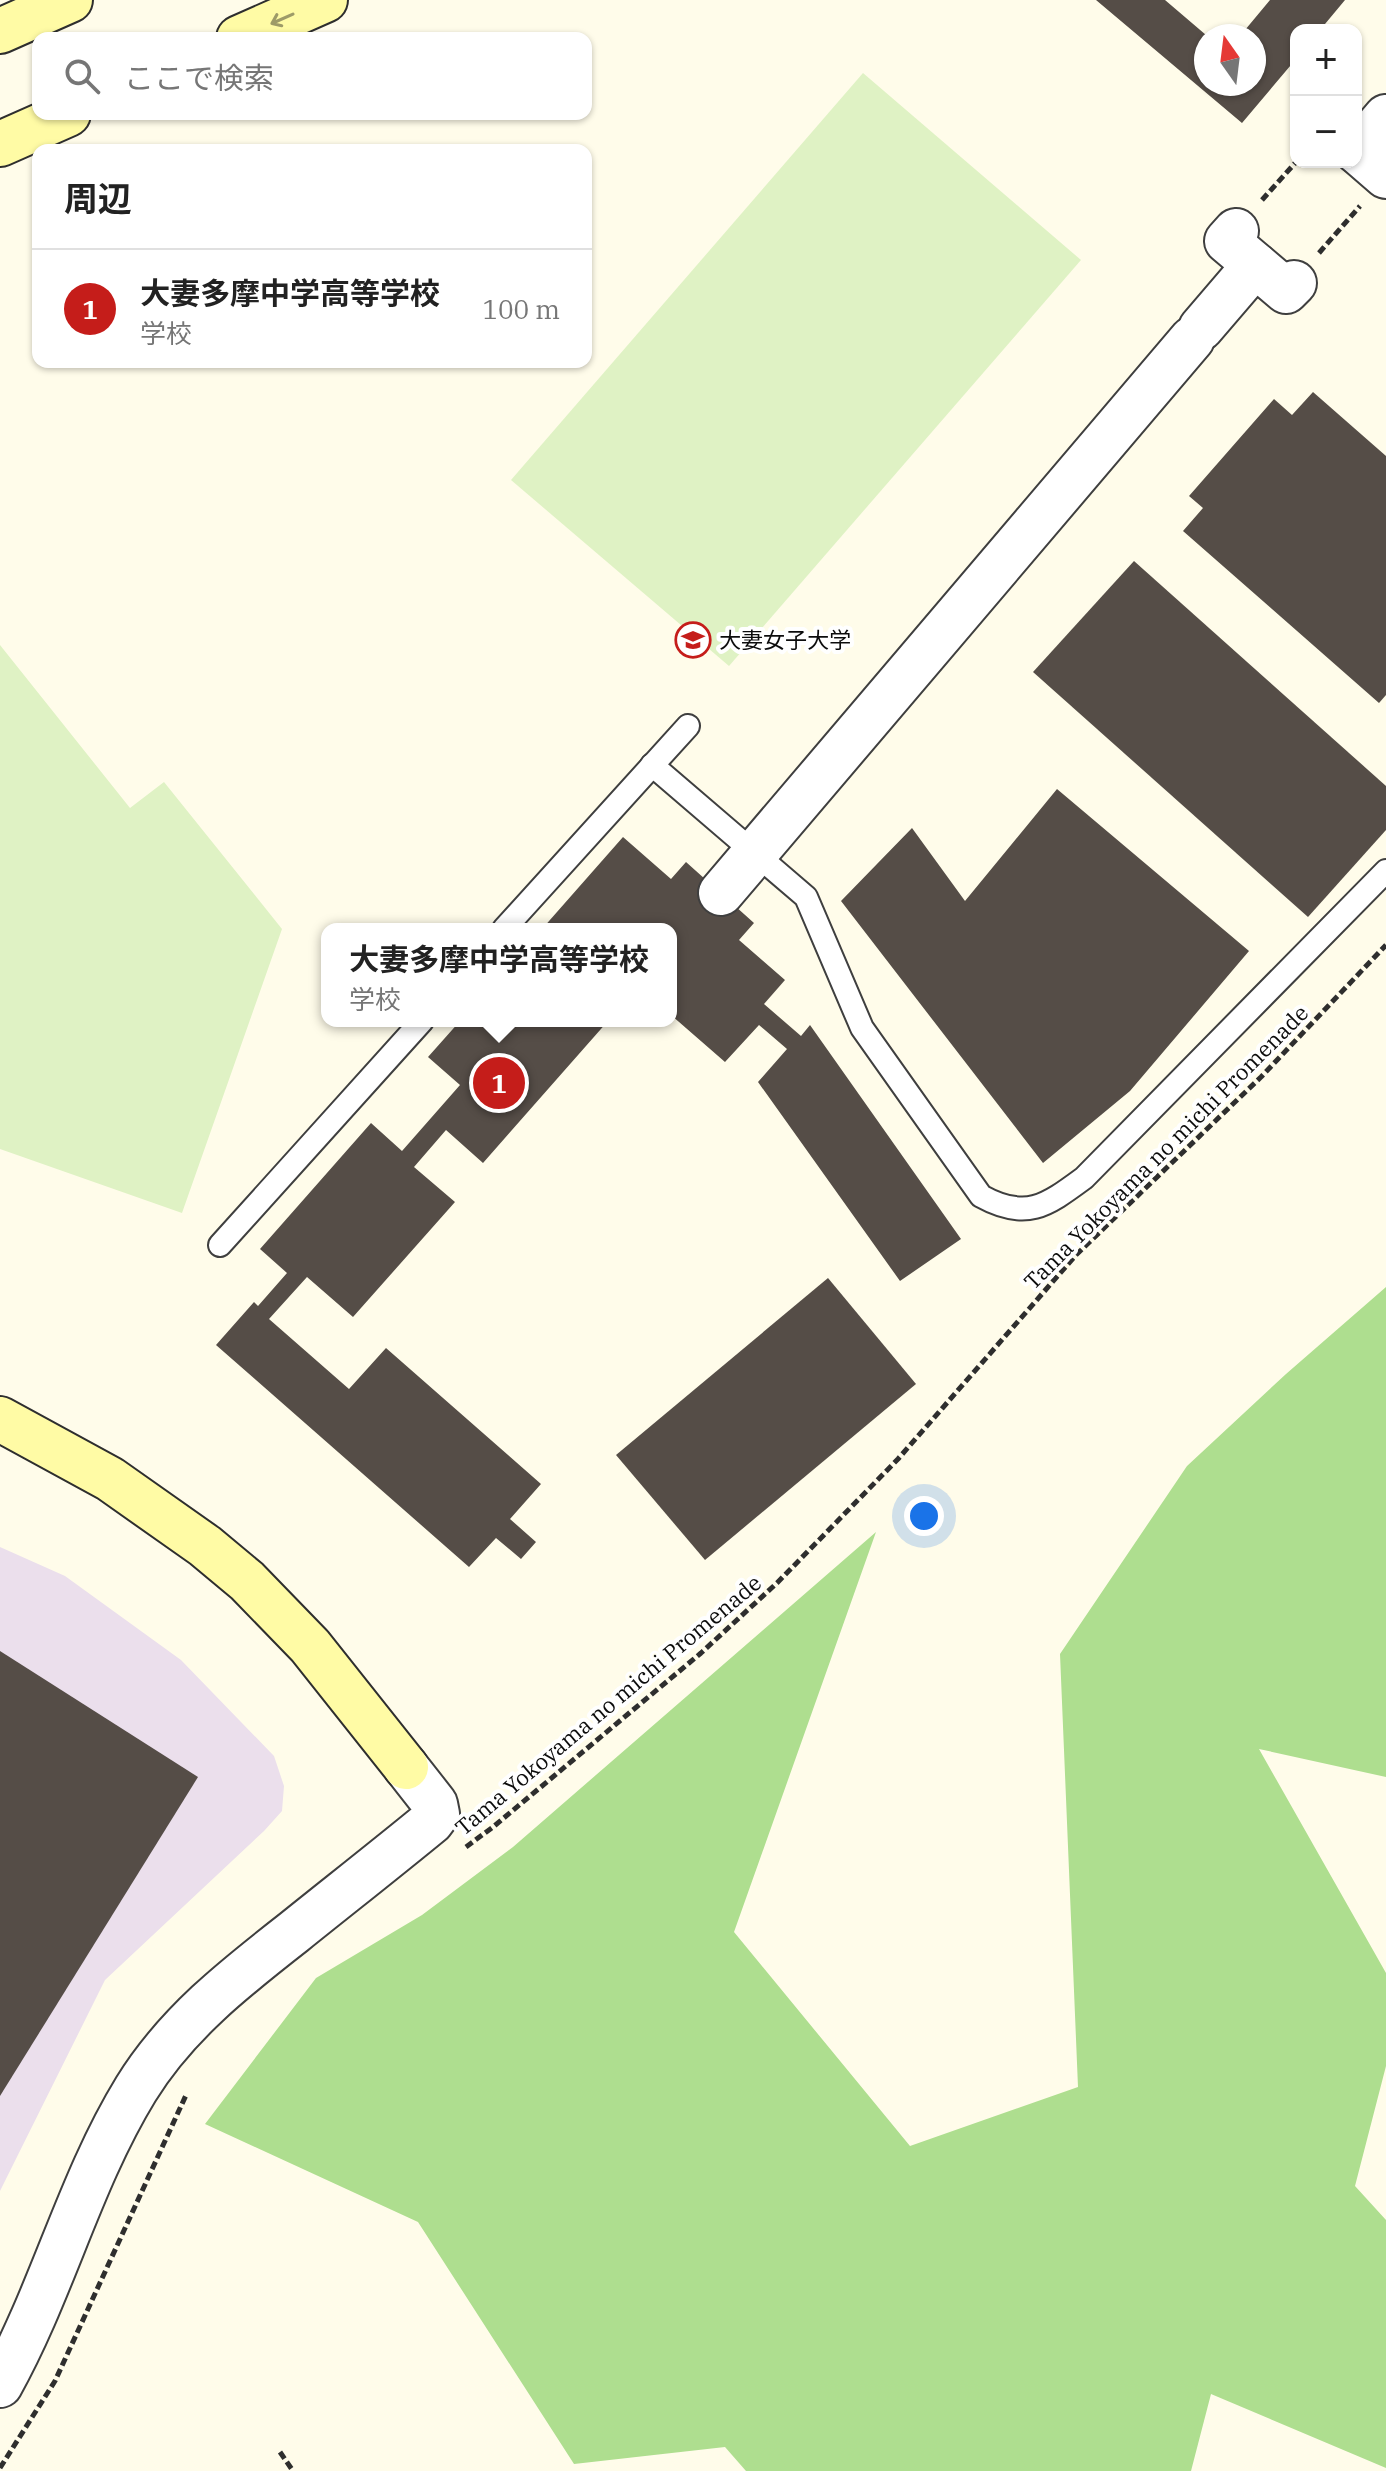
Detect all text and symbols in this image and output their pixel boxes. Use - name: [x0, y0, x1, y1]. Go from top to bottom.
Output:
- one-way arrow: [270, 12, 294, 27]
- north arrow: [1194, 24, 1266, 96]
- map controls: [1290, 24, 1362, 168]
- button: +: [1290, 24, 1362, 96]
- search box: [32, 32, 592, 120]
- icon: search: [60, 54, 104, 98]
- text: ここで検索: [124, 58, 274, 97]
- button: −: [1290, 96, 1362, 168]
- text: 周辺: [64, 176, 132, 220]
- text: 大妻多摩中学高等学校: [140, 273, 440, 312]
- text: 1: [82, 292, 98, 326]
- text: 100 m: [482, 292, 560, 326]
- text: 学校: [140, 316, 192, 350]
- school or university icon: 大妻女子大学: [674, 621, 712, 659]
- place label: 大妻女子大学: [719, 625, 851, 654]
- popup: [321, 923, 677, 1027]
- text: 大妻多摩中学高等学校: [349, 939, 649, 978]
- text: 学校: [349, 982, 401, 1016]
- street label: Tama Yokoyama no michi Promenade: [1017, 998, 1314, 1295]
- pin: 1: [473, 1053, 525, 1113]
- your location: [904, 1496, 944, 1536]
- street label: Tama Yokoyama no michi Promenade: [449, 1568, 767, 1841]

